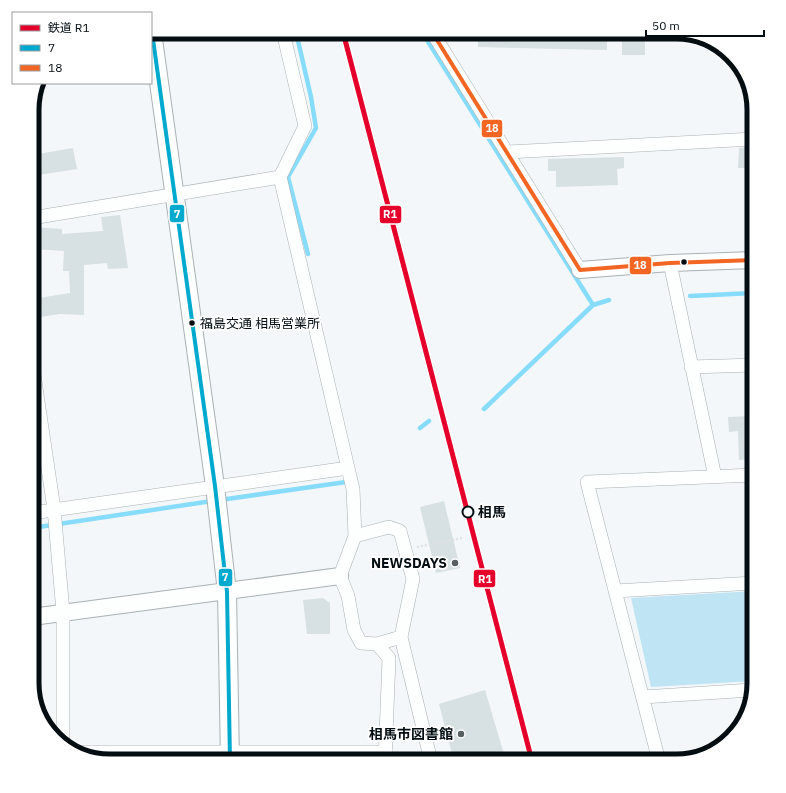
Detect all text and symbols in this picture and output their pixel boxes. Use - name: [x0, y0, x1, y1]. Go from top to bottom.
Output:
- legend: [12, 12, 152, 84]
- scale bar: [646, 12, 764, 38]
- text: 50 m: [652, 18, 680, 33]
- text: 鉄道 R1: [48, 20, 90, 35]
- text: 7: [48, 40, 55, 55]
- text: 18: [48, 60, 62, 75]
- line badge: 18: [481, 119, 503, 138]
- text: 18: [485, 121, 499, 135]
- line badge: 7: [169, 204, 185, 223]
- line badge: R1: [379, 205, 402, 224]
- text: 7: [174, 207, 181, 221]
- text: R1: [383, 207, 397, 221]
- line badge: 18: [629, 256, 652, 275]
- unlabelled marker: [679, 257, 689, 267]
- text: 18: [633, 258, 647, 272]
- place label: 福島交通 相馬営業所: [200, 315, 320, 332]
- marker: 福島交通 相馬営業所: [187, 318, 197, 328]
- place label: 相馬: [478, 503, 506, 521]
- marker: 相馬: [461, 505, 475, 519]
- place label: NEWSDAYS: [371, 554, 447, 572]
- marker: NEWSDAYS: [450, 558, 460, 568]
- line badge: 7: [218, 568, 233, 587]
- line badge: R1: [473, 569, 496, 588]
- text: 7: [222, 570, 229, 584]
- text: R1: [478, 572, 492, 586]
- place label: 相馬市図書館: [369, 725, 453, 743]
- marker: 相馬市図書館: [456, 729, 466, 739]

